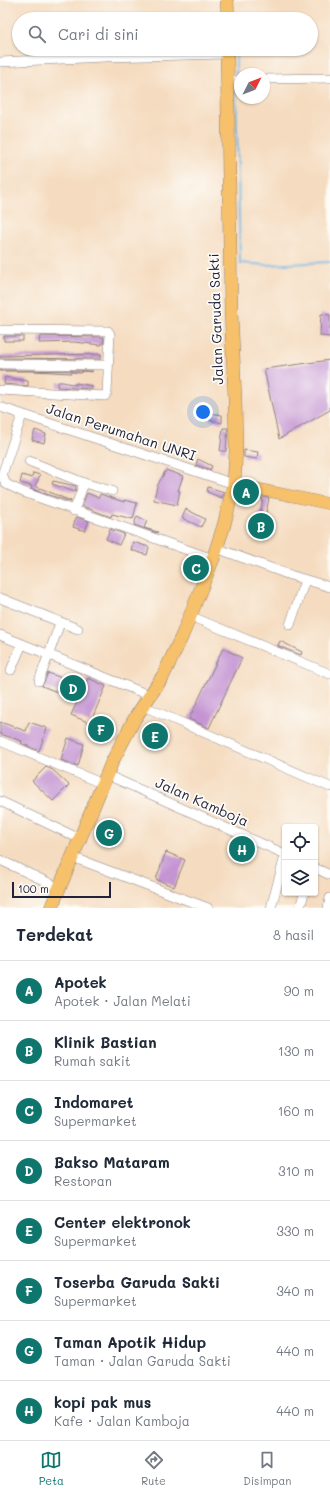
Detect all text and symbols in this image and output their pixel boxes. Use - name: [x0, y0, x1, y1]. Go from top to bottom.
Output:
- search box: [12, 12, 318, 56]
- icon: search: [26, 23, 48, 45]
- text: Cari di sini: [58, 24, 139, 44]
- north arrow: [234, 68, 270, 104]
- street label: Jalan Garuda Sakti: [204, 253, 227, 385]
- street label: Jalan Perumahan UNRI: [44, 398, 198, 465]
- your location: [193, 402, 213, 422]
- pin: A: [233, 477, 259, 507]
- pin: B: [248, 511, 274, 541]
- pin: C: [183, 553, 209, 583]
- pin: D: [60, 673, 86, 703]
- pin: F: [88, 714, 114, 744]
- pin: E: [142, 721, 168, 751]
- street label: Jalan Kamboja: [153, 773, 252, 831]
- pin: G: [96, 818, 122, 848]
- map controls: [282, 824, 318, 896]
- button: locate: [282, 824, 318, 860]
- pin: H: [229, 834, 255, 864]
- button: layers: [282, 860, 318, 896]
- scale bar: [12, 880, 111, 899]
- text: 100 m: [18, 881, 49, 896]
- text: Terdekat: [16, 923, 93, 945]
- text: 8 hasil: [273, 926, 314, 943]
- text: Apotek: [54, 972, 107, 992]
- text: A: [24, 982, 34, 999]
- text: 90 m: [284, 982, 314, 999]
- text: Apotek · Jalan Melati: [54, 992, 191, 1009]
- text: Klinik Bastian: [54, 1032, 157, 1052]
- text: B: [25, 1042, 33, 1059]
- text: 130 m: [278, 1042, 314, 1059]
- text: Rumah sakit: [54, 1052, 130, 1069]
- text: Indomaret: [54, 1092, 133, 1112]
- text: C: [24, 1102, 34, 1119]
- text: 160 m: [278, 1102, 314, 1119]
- text: Supermarket: [54, 1112, 137, 1129]
- text: Bakso Mataram: [54, 1152, 170, 1172]
- text: D: [24, 1162, 34, 1179]
- text: 310 m: [278, 1162, 314, 1179]
- text: Restoran: [54, 1172, 112, 1189]
- text: Center elektronok: [54, 1212, 191, 1232]
- text: E: [25, 1222, 33, 1239]
- text: 330 m: [276, 1222, 314, 1239]
- text: Supermarket: [54, 1232, 137, 1249]
- text: Toserba Garuda Sakti: [54, 1272, 220, 1292]
- text: F: [25, 1282, 33, 1299]
- text: 340 m: [276, 1282, 314, 1299]
- text: Supermarket: [54, 1292, 137, 1309]
- text: Taman Apotik Hidup: [54, 1332, 206, 1352]
- text: G: [24, 1342, 34, 1359]
- text: 440 m: [276, 1342, 314, 1359]
- text: Taman · Jalan Garuda Sakti: [54, 1352, 231, 1369]
- text: kopi pak mus: [54, 1392, 151, 1412]
- text: H: [24, 1402, 34, 1419]
- text: 440 m: [276, 1402, 314, 1419]
- text: Kafe · Jalan Kamboja: [54, 1412, 190, 1429]
- tab: Peta: [39, 1449, 64, 1488]
- tab: Rute: [141, 1449, 166, 1488]
- tab: Disimpan: [243, 1449, 291, 1488]

